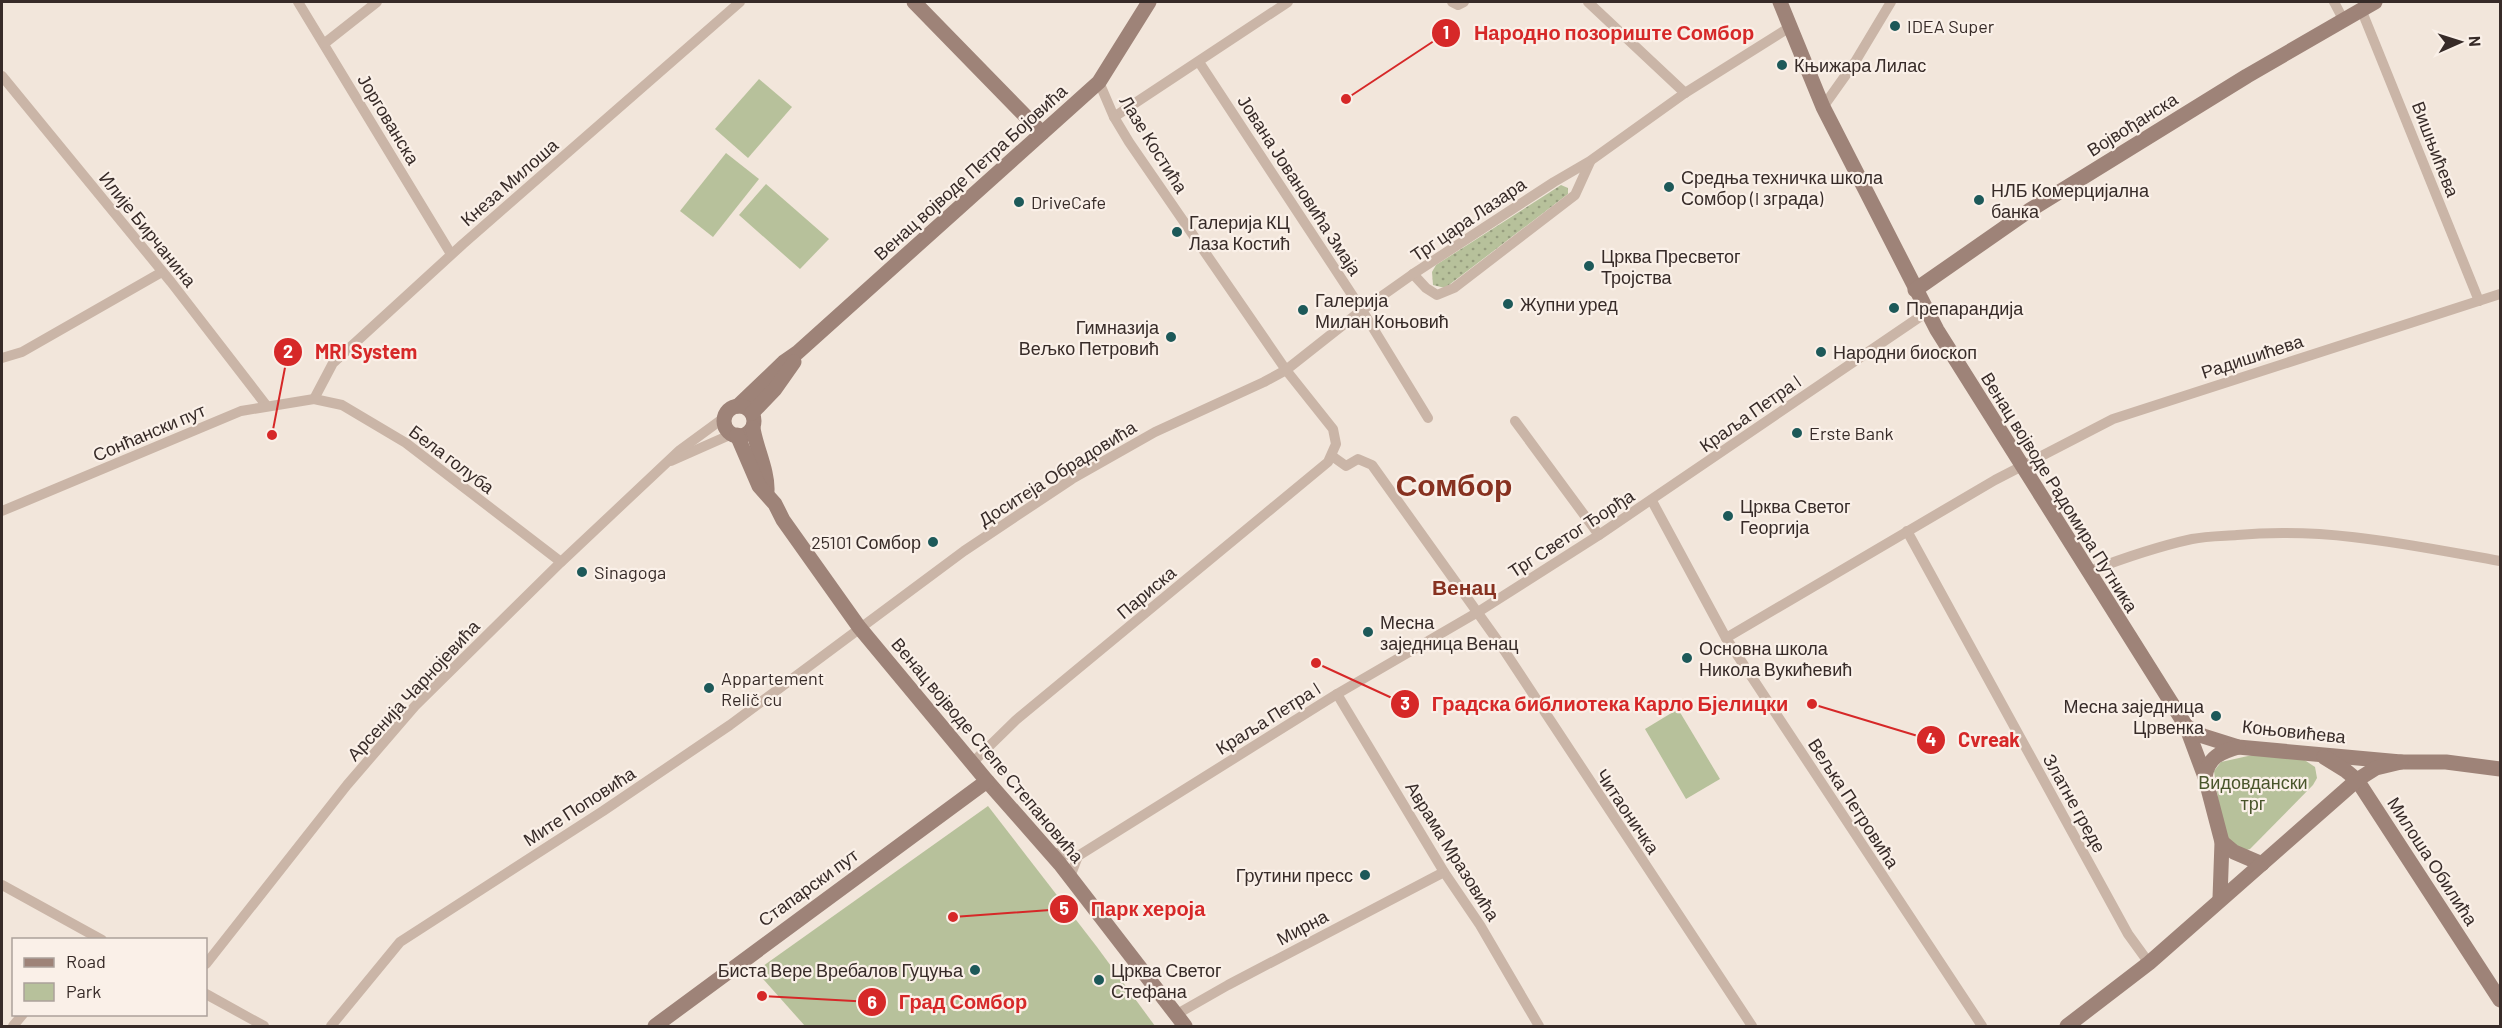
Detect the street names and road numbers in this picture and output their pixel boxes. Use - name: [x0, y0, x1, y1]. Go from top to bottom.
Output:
- street label: Јоргованска: [353, 70, 425, 169]
- street label: Венац војводе Петра Бојовића: [869, 79, 1072, 264]
- street label: Војвођанска: [2083, 87, 2182, 161]
- street label: Лазе Костића: [1115, 91, 1193, 198]
- street label: Јована Јовановића Змаја: [1233, 91, 1367, 280]
- street label: Вишњићева: [2408, 98, 2465, 201]
- street label: Кнеза Милоша: [456, 133, 563, 230]
- street label: Илије Бирчанина: [95, 167, 202, 292]
- street label: Трг цара Лазара: [1406, 172, 1531, 266]
- street label: Радишићева: [2198, 329, 2307, 383]
- street label: Венац војводе Радомира Путника: [1977, 368, 2144, 617]
- street label: Краља Петра I: [1695, 370, 1805, 456]
- street label: Сонћански пут: [89, 398, 209, 466]
- street label: Доситеја Обрадовића: [974, 415, 1141, 530]
- street label: Бела голуба: [405, 420, 500, 499]
- street label: Трг Светог Ђорђа: [1504, 484, 1639, 582]
- street label: Париска: [1112, 560, 1181, 623]
- street label: Арсенија Чарнојевића: [342, 614, 485, 765]
- street label: Венац војводе Степе Степановића: [887, 633, 1089, 868]
- street label: Краља Петра I: [1212, 677, 1324, 759]
- street label: Коњовићева: [2241, 715, 2348, 747]
- street label: Вељка Петровића: [1804, 734, 1905, 873]
- street label: Златне греде: [2039, 750, 2111, 856]
- street label: Мите Поповића: [519, 761, 640, 850]
- street label: Читаоничка: [1592, 764, 1665, 858]
- street label: Аврама Мразовића: [1401, 777, 1505, 926]
- street label: Милоша Обилића: [2383, 793, 2483, 930]
- street label: Стапарски пут: [754, 843, 862, 931]
- street label: Мирна: [1273, 904, 1332, 950]

